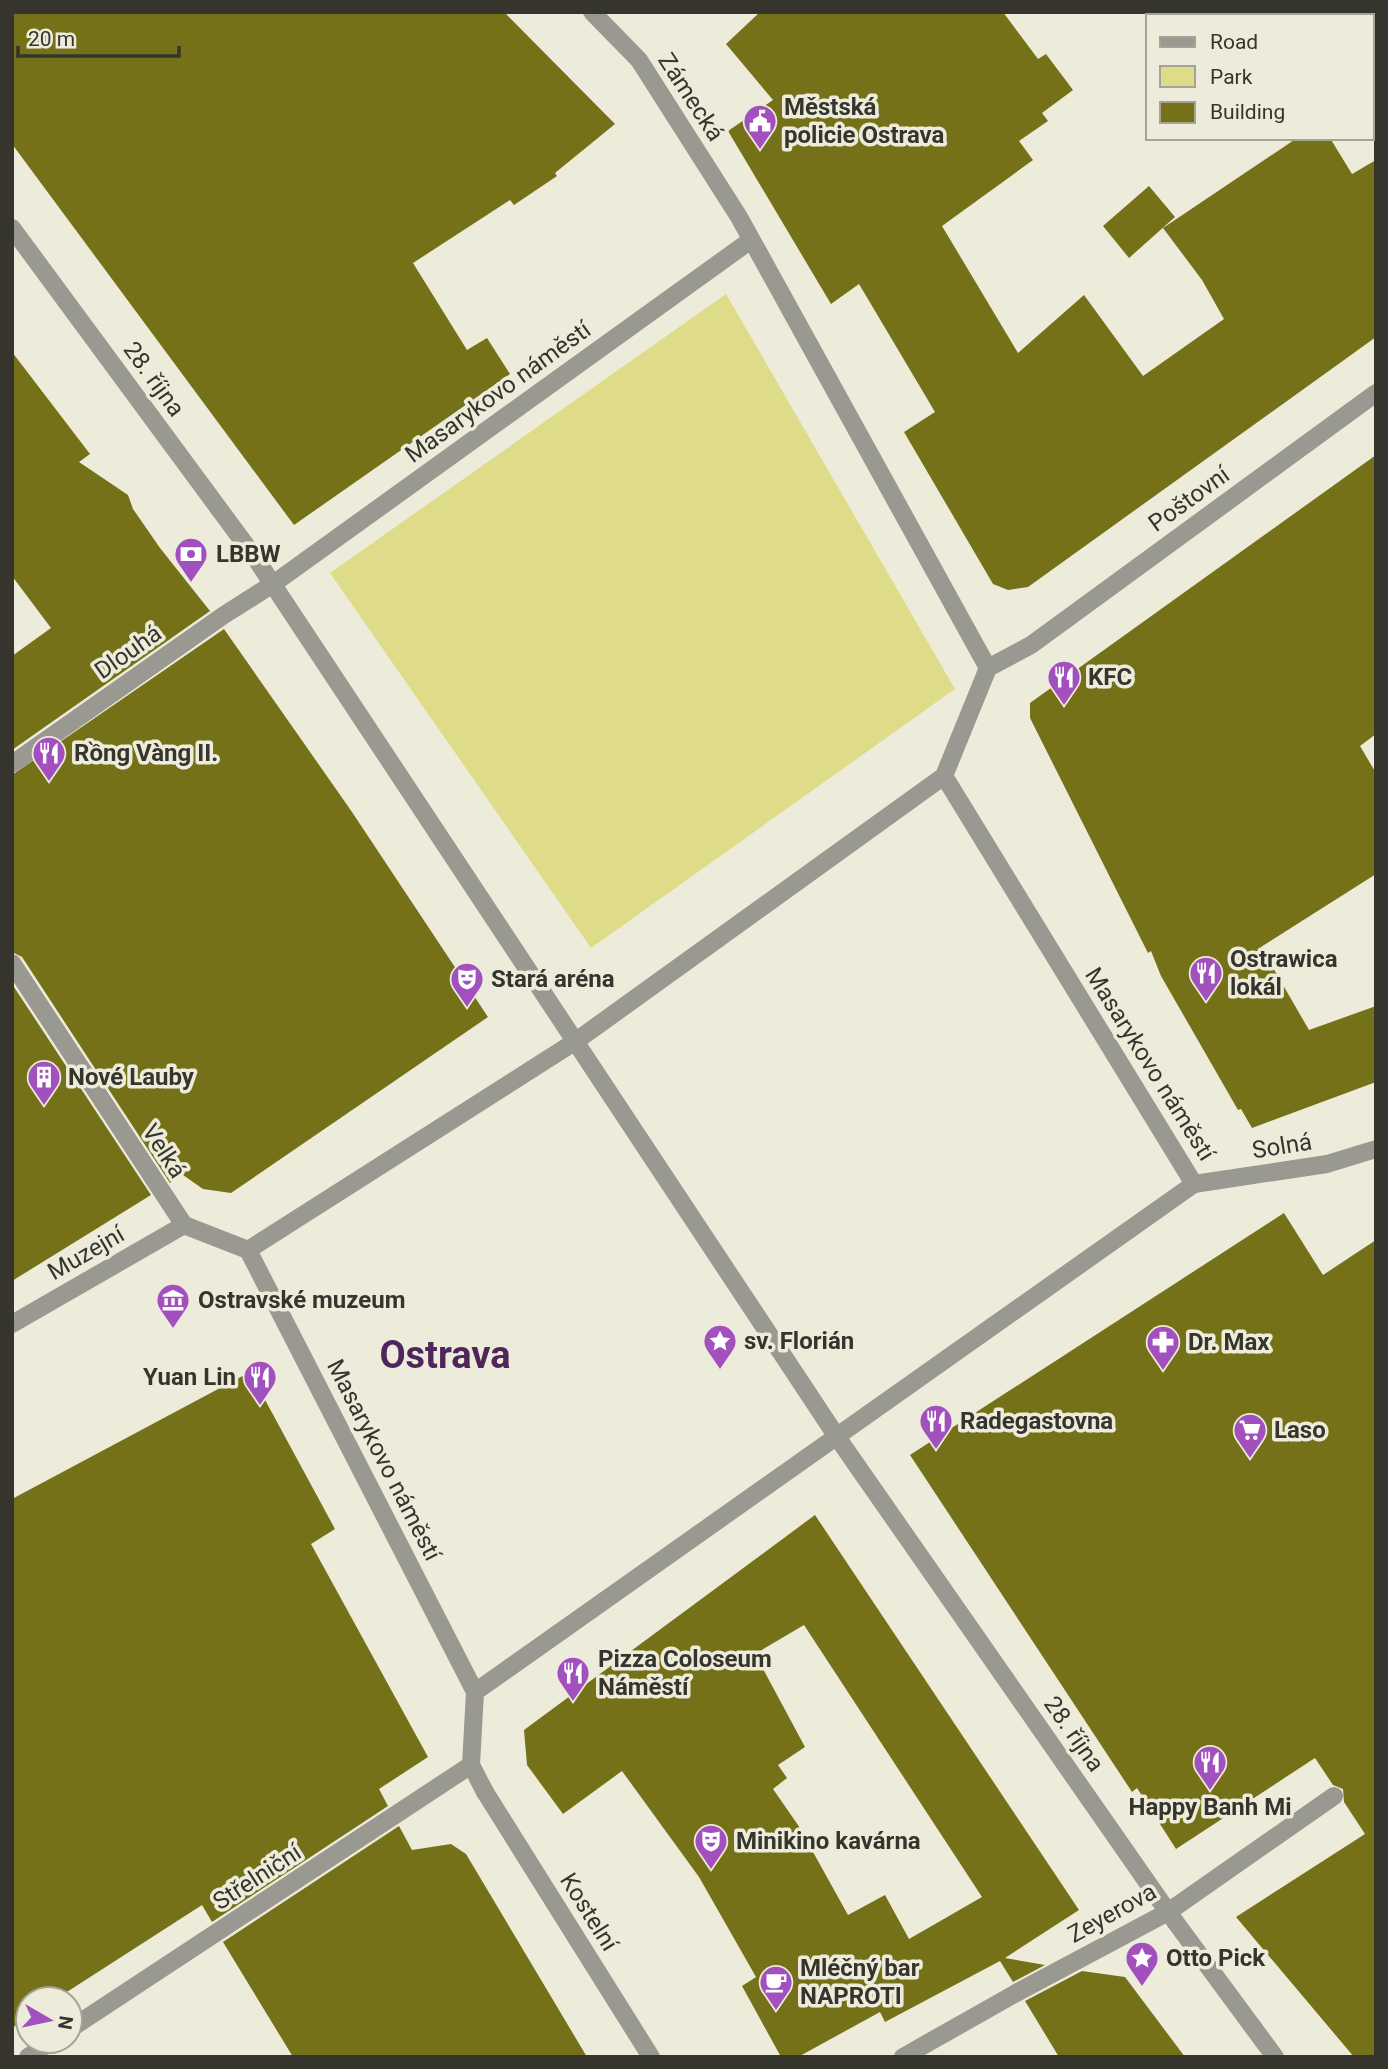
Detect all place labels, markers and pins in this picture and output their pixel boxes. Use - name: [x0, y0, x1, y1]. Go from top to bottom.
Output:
- place label: Městská policie Ostrava: [784, 93, 945, 149]
- public building icon: Městská policie Ostrava: [741, 102, 779, 151]
- bank icon: LBBW: [172, 535, 210, 584]
- place label: LBBW: [216, 540, 281, 568]
- restaurant icon: KFC: [1045, 658, 1083, 707]
- place label: KFC: [1088, 663, 1132, 691]
- restaurant icon: Rồng Vàng II.: [30, 734, 68, 783]
- place label: Rồng Vàng II.: [74, 739, 218, 767]
- place label: Ostrawica lokál: [1230, 945, 1338, 1001]
- restaurant icon: Ostrawica lokál: [1187, 954, 1225, 1003]
- theatre icon: Stará aréna: [448, 960, 486, 1009]
- place label: Stará aréna: [491, 965, 615, 993]
- building icon: Nové Lauby: [25, 1058, 63, 1107]
- place label: Nové Lauby: [68, 1063, 195, 1091]
- museum icon: Ostravské muzeum: [154, 1281, 192, 1330]
- place label: Ostravské muzeum: [198, 1286, 406, 1314]
- place icon: sv. Florián: [701, 1322, 739, 1371]
- pharmacy icon: Dr. Max: [1144, 1323, 1182, 1372]
- place label: sv. Florián: [744, 1327, 854, 1355]
- place label: Dr. Max: [1188, 1328, 1270, 1356]
- restaurant icon: Yuan Lin: [241, 1358, 279, 1407]
- place label: Yuan Lin: [143, 1363, 236, 1391]
- restaurant icon: Radegastovna: [917, 1402, 955, 1451]
- place label: Radegastovna: [960, 1407, 1113, 1435]
- supermarket icon: Laso: [1231, 1411, 1269, 1460]
- place label: Laso: [1274, 1416, 1326, 1444]
- place label: Pizza Coloseum Náměstí: [598, 1645, 772, 1701]
- restaurant icon: Pizza Coloseum Náměstí: [554, 1654, 592, 1703]
- restaurant icon: Happy Banh Mi: [1191, 1743, 1229, 1792]
- place label: Happy Banh Mi: [1128, 1793, 1292, 1821]
- theatre icon: Minikino kavárna: [692, 1822, 730, 1871]
- place label: Minikino kavárna: [736, 1827, 921, 1855]
- place icon: Otto Pick: [1123, 1939, 1161, 1988]
- place label: Otto Pick: [1166, 1944, 1266, 1972]
- place label: Mléčný bar NAPROTI: [800, 1954, 920, 2010]
- cafe icon: Mléčný bar NAPROTI: [757, 1963, 795, 2012]

